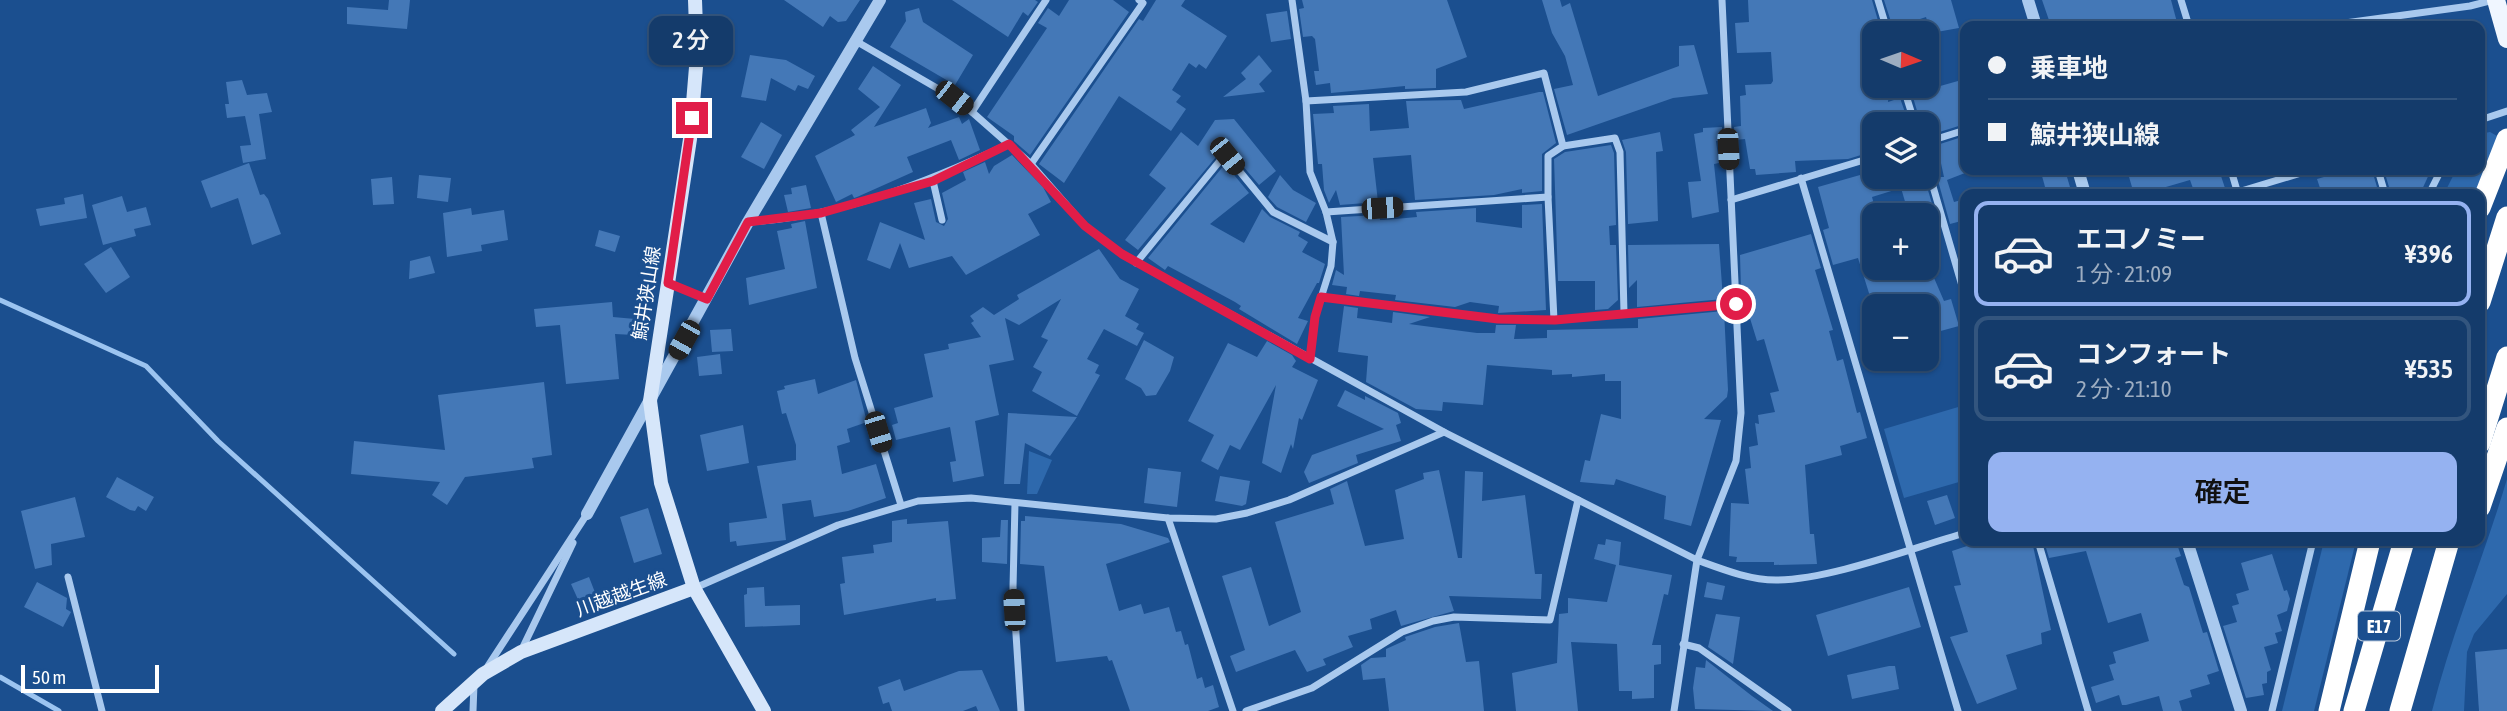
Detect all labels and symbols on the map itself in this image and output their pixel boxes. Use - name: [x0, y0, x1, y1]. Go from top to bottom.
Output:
- callout: 2 分: [650, 17, 734, 66]
- north arrow: [1862, 21, 1939, 98]
- car: [931, 77, 978, 119]
- route end: [676, 102, 708, 134]
- car: [1717, 127, 1740, 171]
- car: [1206, 133, 1249, 179]
- car: [1361, 196, 1404, 220]
- street label: 鯨井狭山線: [628, 244, 664, 342]
- route start: [1720, 288, 1752, 320]
- car: [665, 317, 704, 363]
- car: [862, 409, 895, 455]
- street label: 川越越生線: [573, 567, 669, 621]
- car: [1003, 588, 1026, 632]
- road number: E17: [2358, 612, 2400, 640]
- scale bar: [21, 662, 159, 694]

